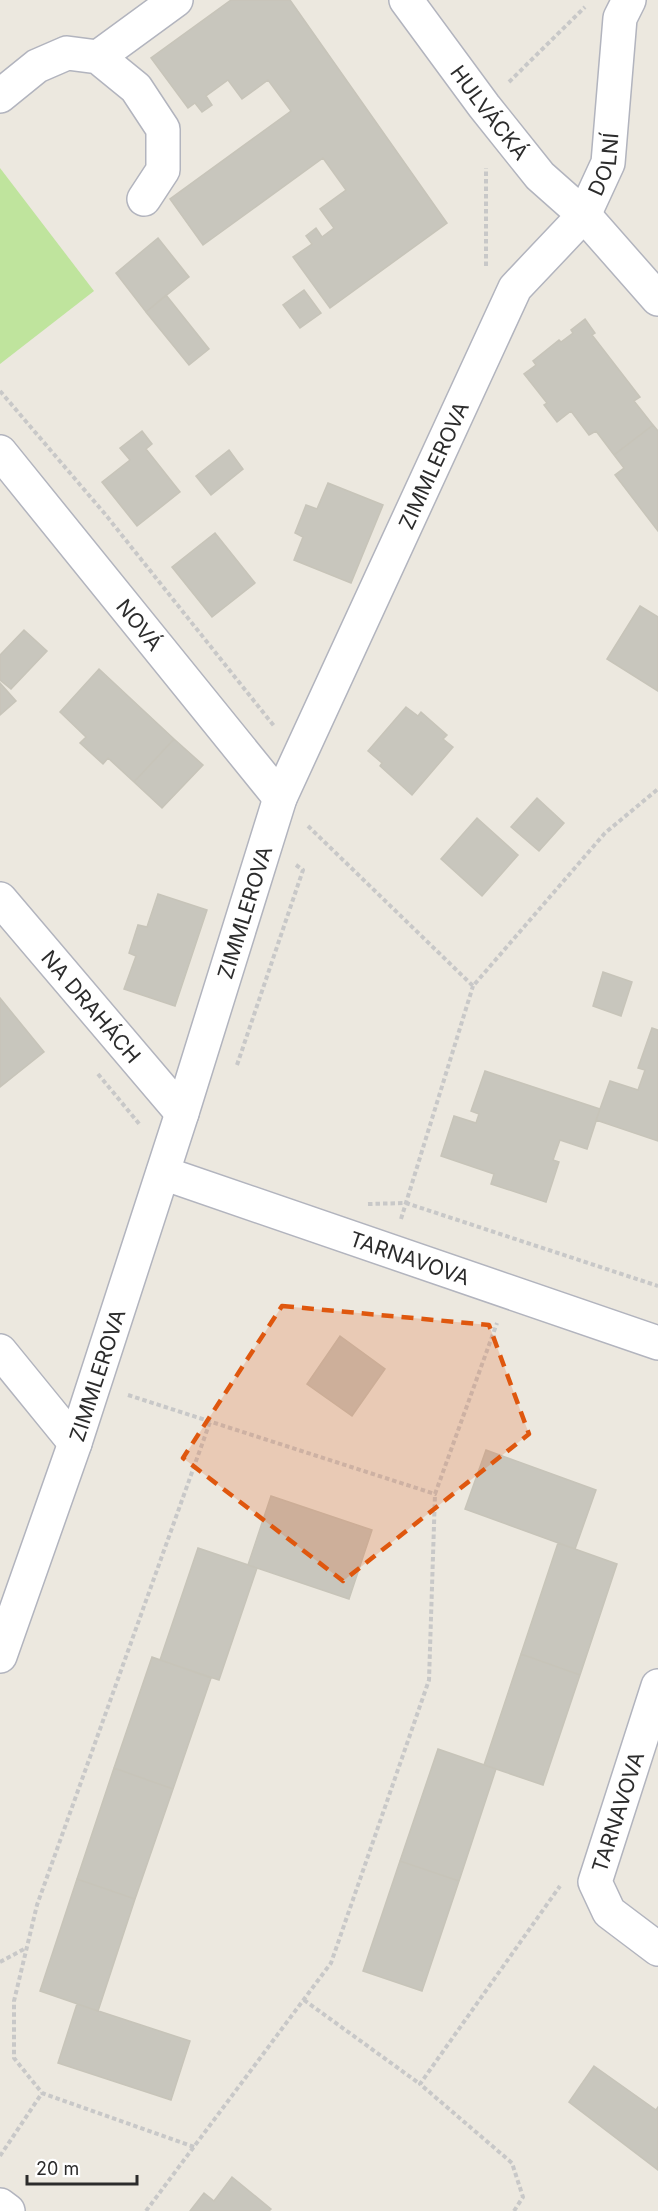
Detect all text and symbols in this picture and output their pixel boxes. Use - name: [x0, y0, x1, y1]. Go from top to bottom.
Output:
- street label: HULVÁCKÁ: [446, 60, 535, 164]
- street label: DOLNÍ: [582, 131, 623, 199]
- street label: ZIMMLEROVA: [393, 397, 474, 533]
- street label: NOVÁ: [111, 594, 169, 655]
- street label: ZIMMLEROVA: [212, 843, 277, 982]
- street label: NA DRAHÁCH: [37, 945, 146, 1068]
- street label: TARNAVOVA: [346, 1226, 473, 1290]
- street label: ZIMMLEROVA: [64, 1306, 130, 1445]
- street label: TARNAVOVA: [587, 1749, 649, 1875]
- scale bar: [27, 2148, 136, 2186]
- text: 20 m: [36, 2158, 79, 2179]

